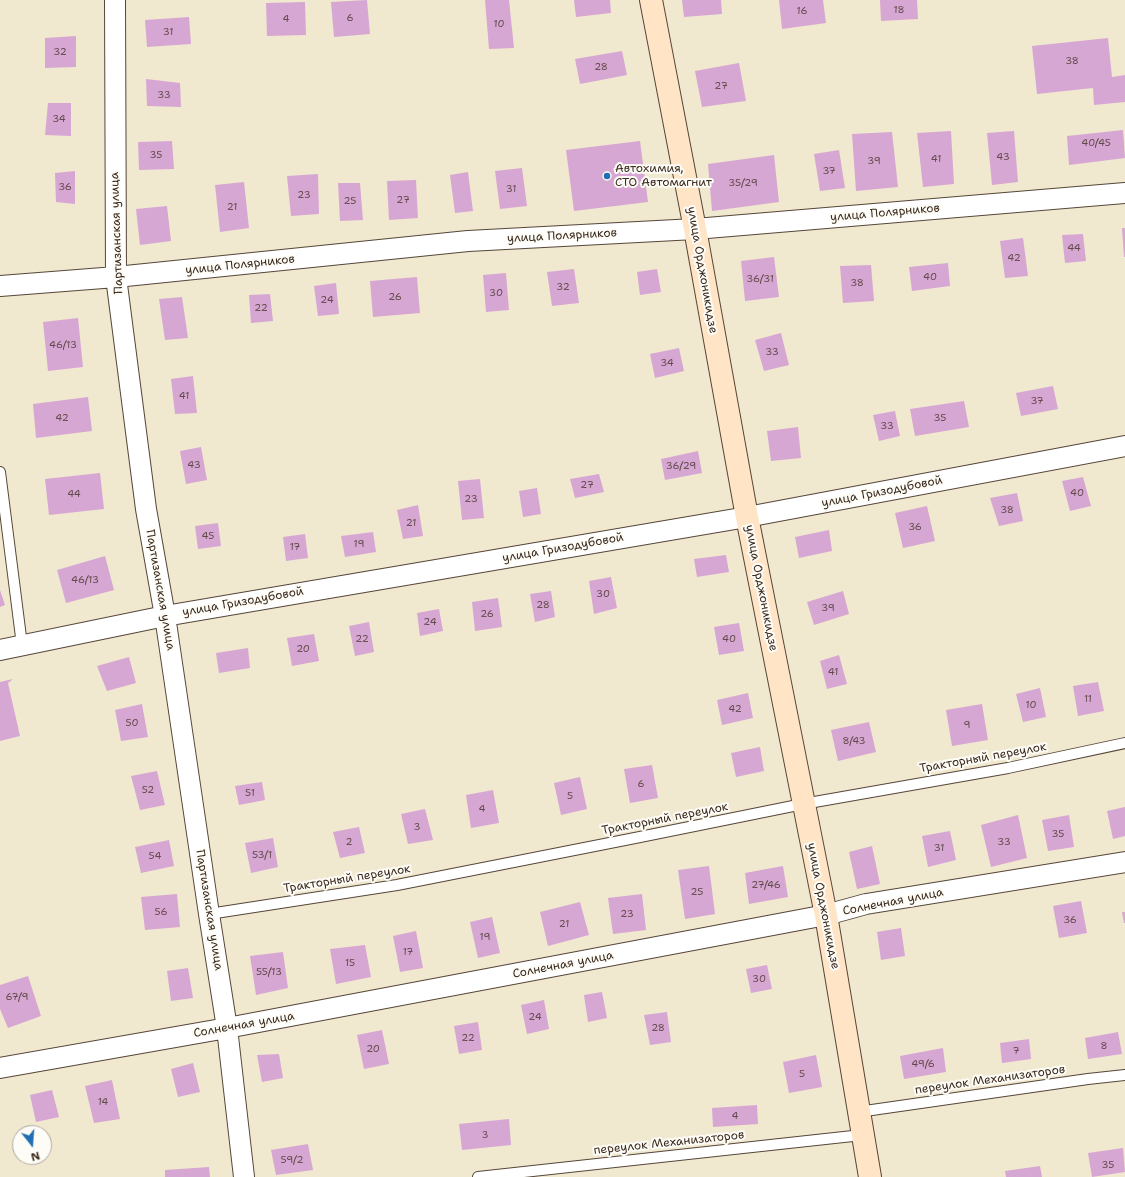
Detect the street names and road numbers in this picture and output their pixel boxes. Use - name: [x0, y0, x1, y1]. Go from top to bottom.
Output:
- street label: Партизанская улица: [108, 172, 126, 294]
- street label: улица Полярников: [830, 201, 940, 225]
- street label: улица Орджоникидзе: [684, 205, 720, 335]
- street label: улица Полярников: [507, 226, 617, 246]
- street label: улица Полярников: [185, 252, 295, 278]
- street label: улица Гризодубовой: [820, 473, 944, 511]
- street label: улица Орджоникидзе: [742, 523, 780, 653]
- street label: Партизанская улица: [142, 529, 178, 651]
- street label: улица Гризодубовой: [501, 530, 625, 566]
- street label: улица Гризодубовой: [181, 584, 305, 620]
- street label: Тракторный переулок: [919, 740, 1047, 776]
- street label: Тракторный переулок: [601, 800, 729, 838]
- street label: улица Орджоникидзе: [804, 841, 842, 971]
- street label: Партизанская улица: [192, 849, 226, 971]
- street label: Тракторный переулок: [282, 862, 412, 896]
- street label: Солнечная улица: [841, 885, 945, 919]
- street label: Солнечная улица: [511, 948, 615, 982]
- street label: Солнечная улица: [192, 1009, 296, 1041]
- street label: переулок Механизаторов: [914, 1062, 1066, 1098]
- street label: переулок Механизаторов: [593, 1128, 745, 1158]

